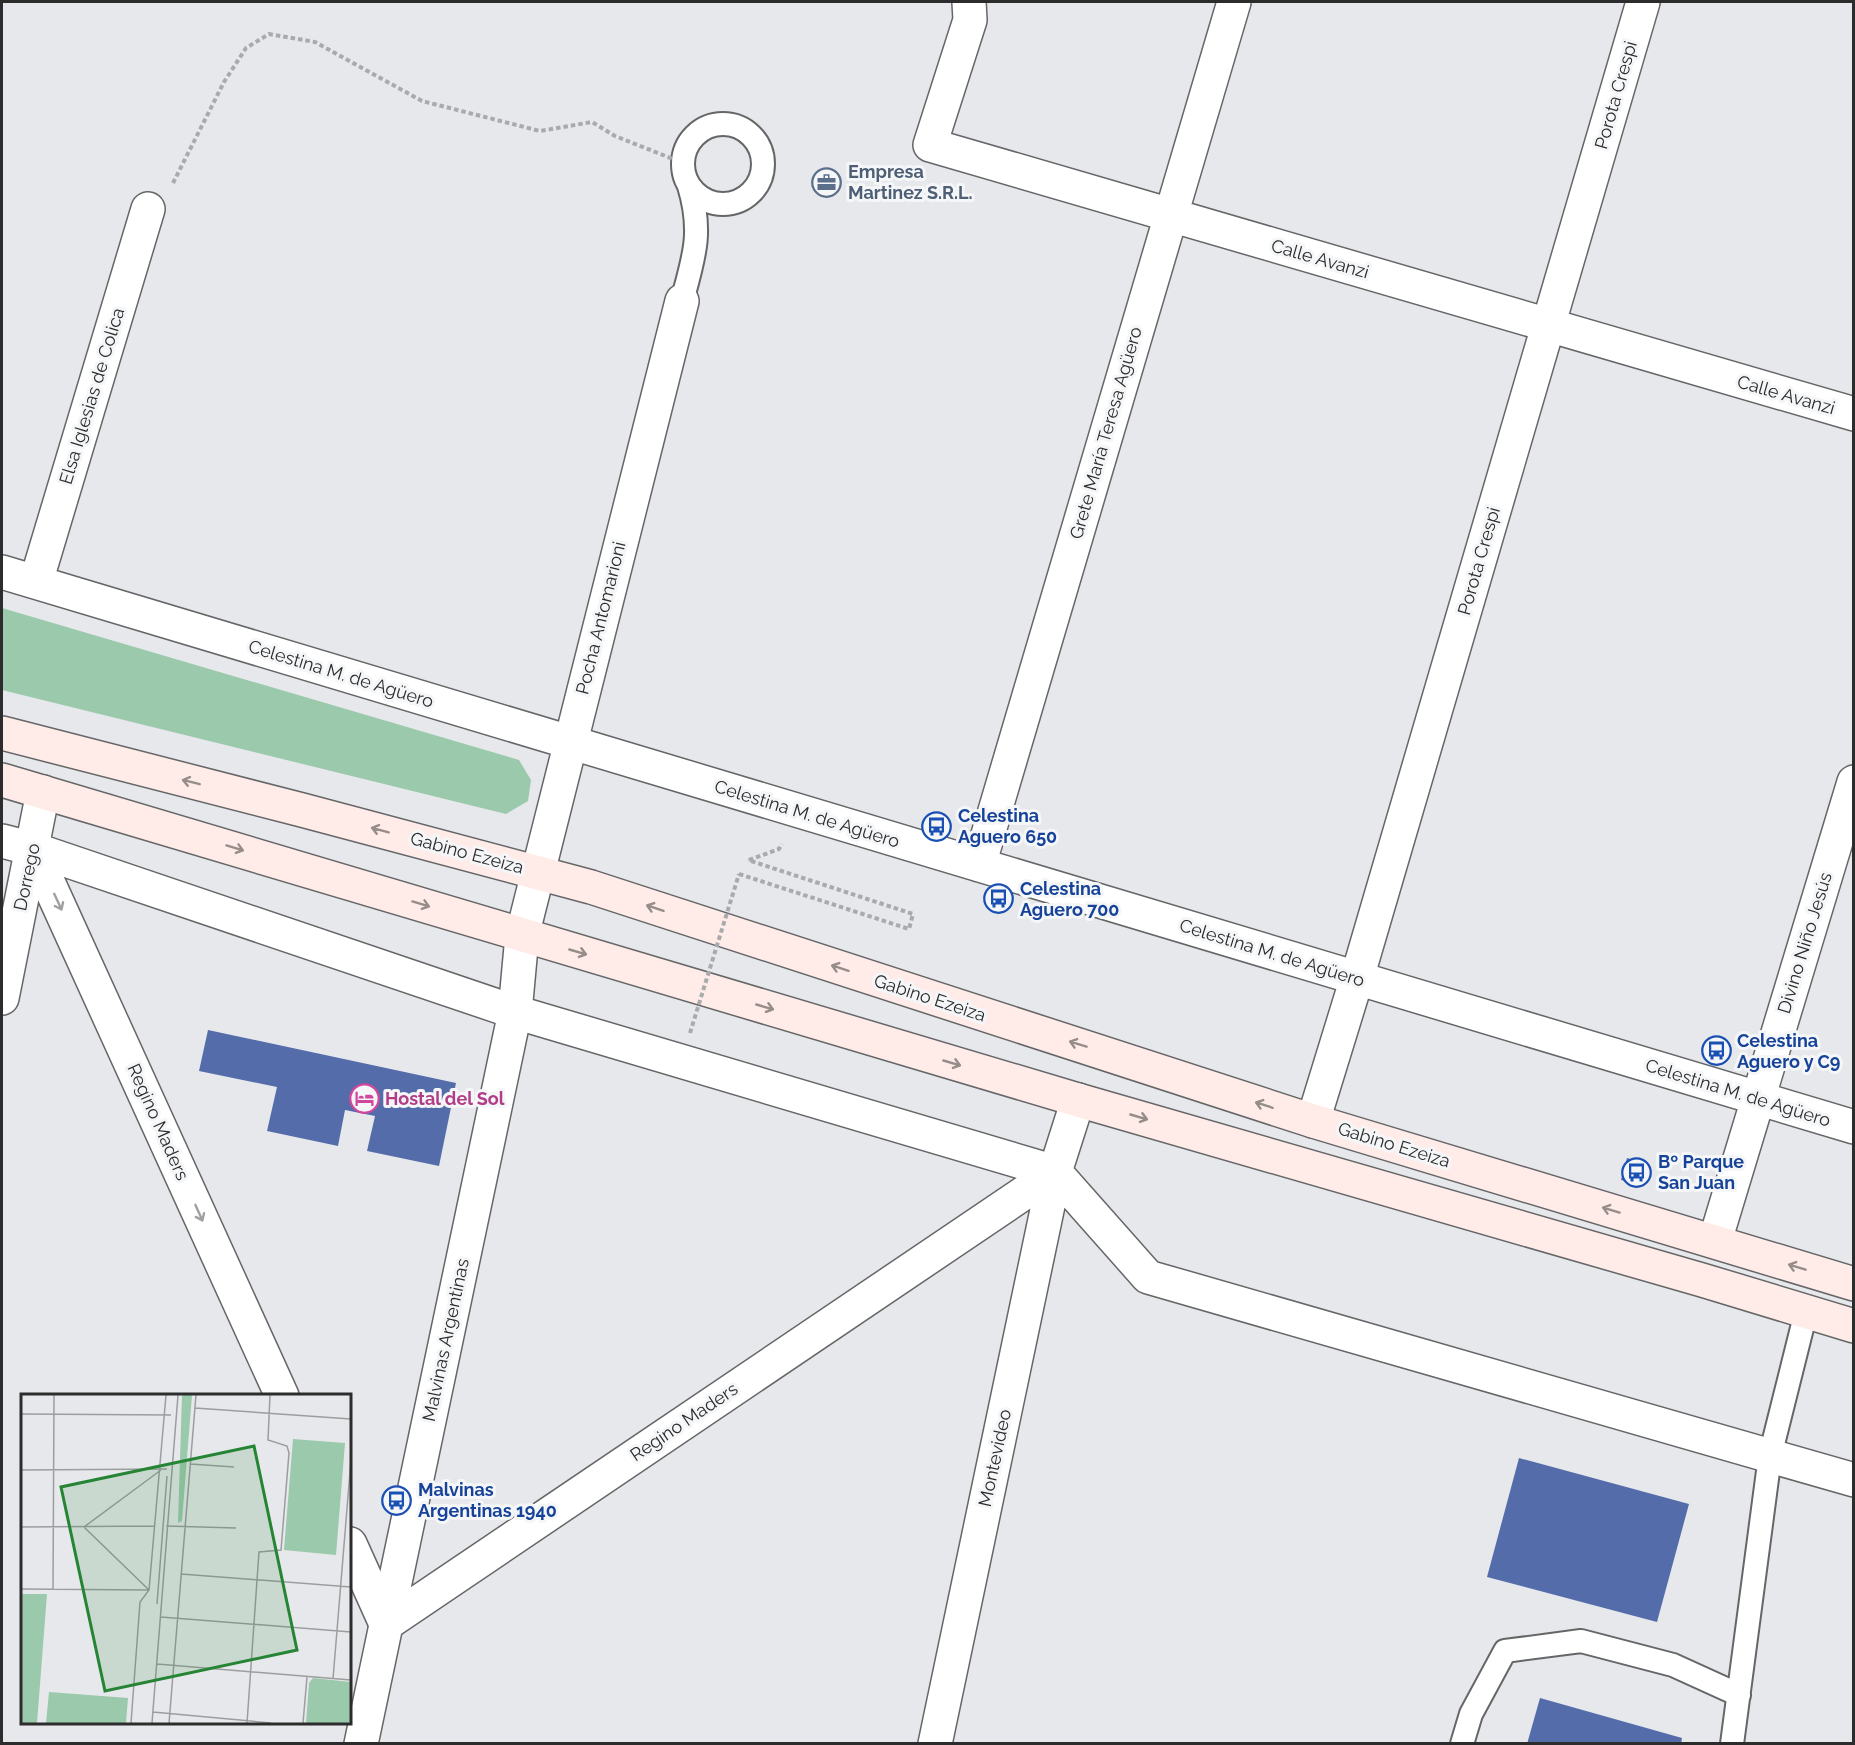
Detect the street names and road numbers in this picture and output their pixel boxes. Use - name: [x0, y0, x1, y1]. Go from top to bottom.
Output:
- street label: Porota Crespi: [1590, 38, 1641, 151]
- street label: Calle Avanzi: [1269, 235, 1371, 282]
- street label: Elsa Iglesias de Colica: [55, 305, 128, 487]
- street label: Grete María Teresa Agüero: [1065, 324, 1146, 541]
- street label: Calle Avanzi: [1735, 371, 1837, 418]
- street label: Porota Crespi: [1453, 504, 1504, 617]
- street label: Pocha Antomarioni: [571, 539, 630, 697]
- street label: Celestina M. de Agüero: [246, 635, 437, 712]
- street label: Celestina M. de Agüero: [712, 775, 903, 852]
- street label: Gabino Ezeiza: [408, 827, 526, 878]
- street label: Dorrego: [9, 841, 44, 912]
- street label: Divino Niño Jesús: [1773, 870, 1836, 1016]
- street label: Celestina M. de Agüero: [1177, 914, 1368, 991]
- street label: Gabino Ezeiza: [872, 970, 989, 1025]
- street label: Celestina M. de Agüero: [1643, 1054, 1834, 1131]
- street label: Regino Maders: [123, 1060, 194, 1184]
- street label: Gabino Ezeiza: [1335, 1117, 1453, 1172]
- street label: Malvinas Argentinas: [418, 1256, 473, 1423]
- street label: Regino Maders: [626, 1378, 742, 1465]
- street label: Montevideo: [974, 1407, 1015, 1508]

